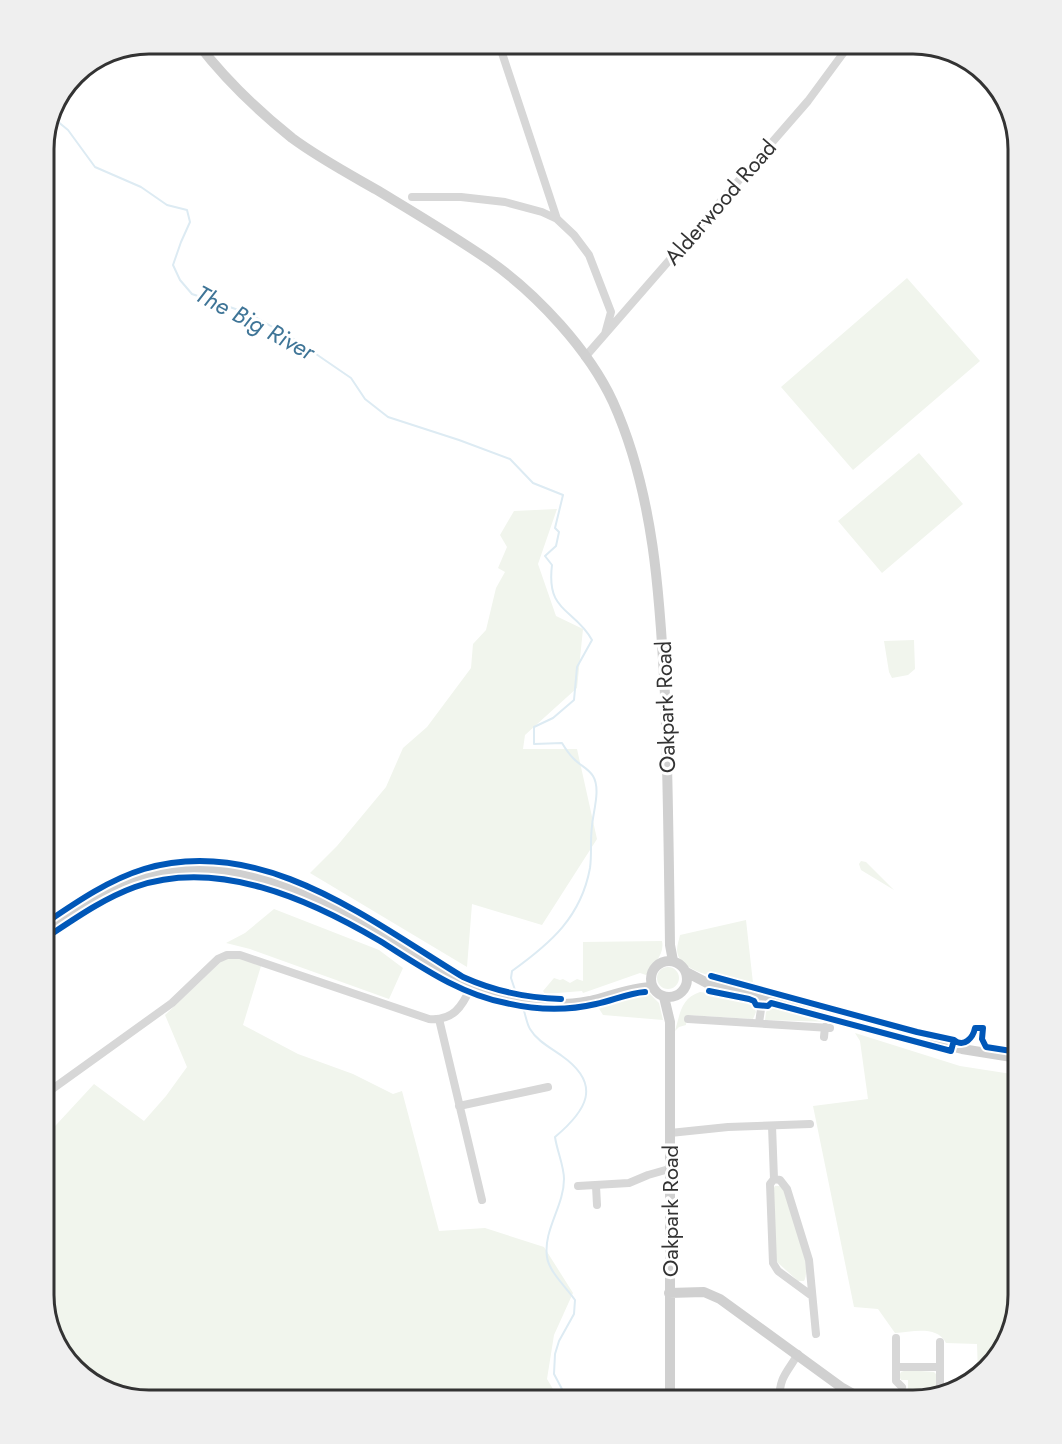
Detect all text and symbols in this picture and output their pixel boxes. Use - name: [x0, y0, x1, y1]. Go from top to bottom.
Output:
- street label: Alderwood Road: [656, 132, 784, 272]
- water label: The Big River: [189, 276, 323, 370]
- street label: Oakpark Road: [647, 640, 683, 774]
- street label: Oakpark Road: [654, 1145, 686, 1277]

